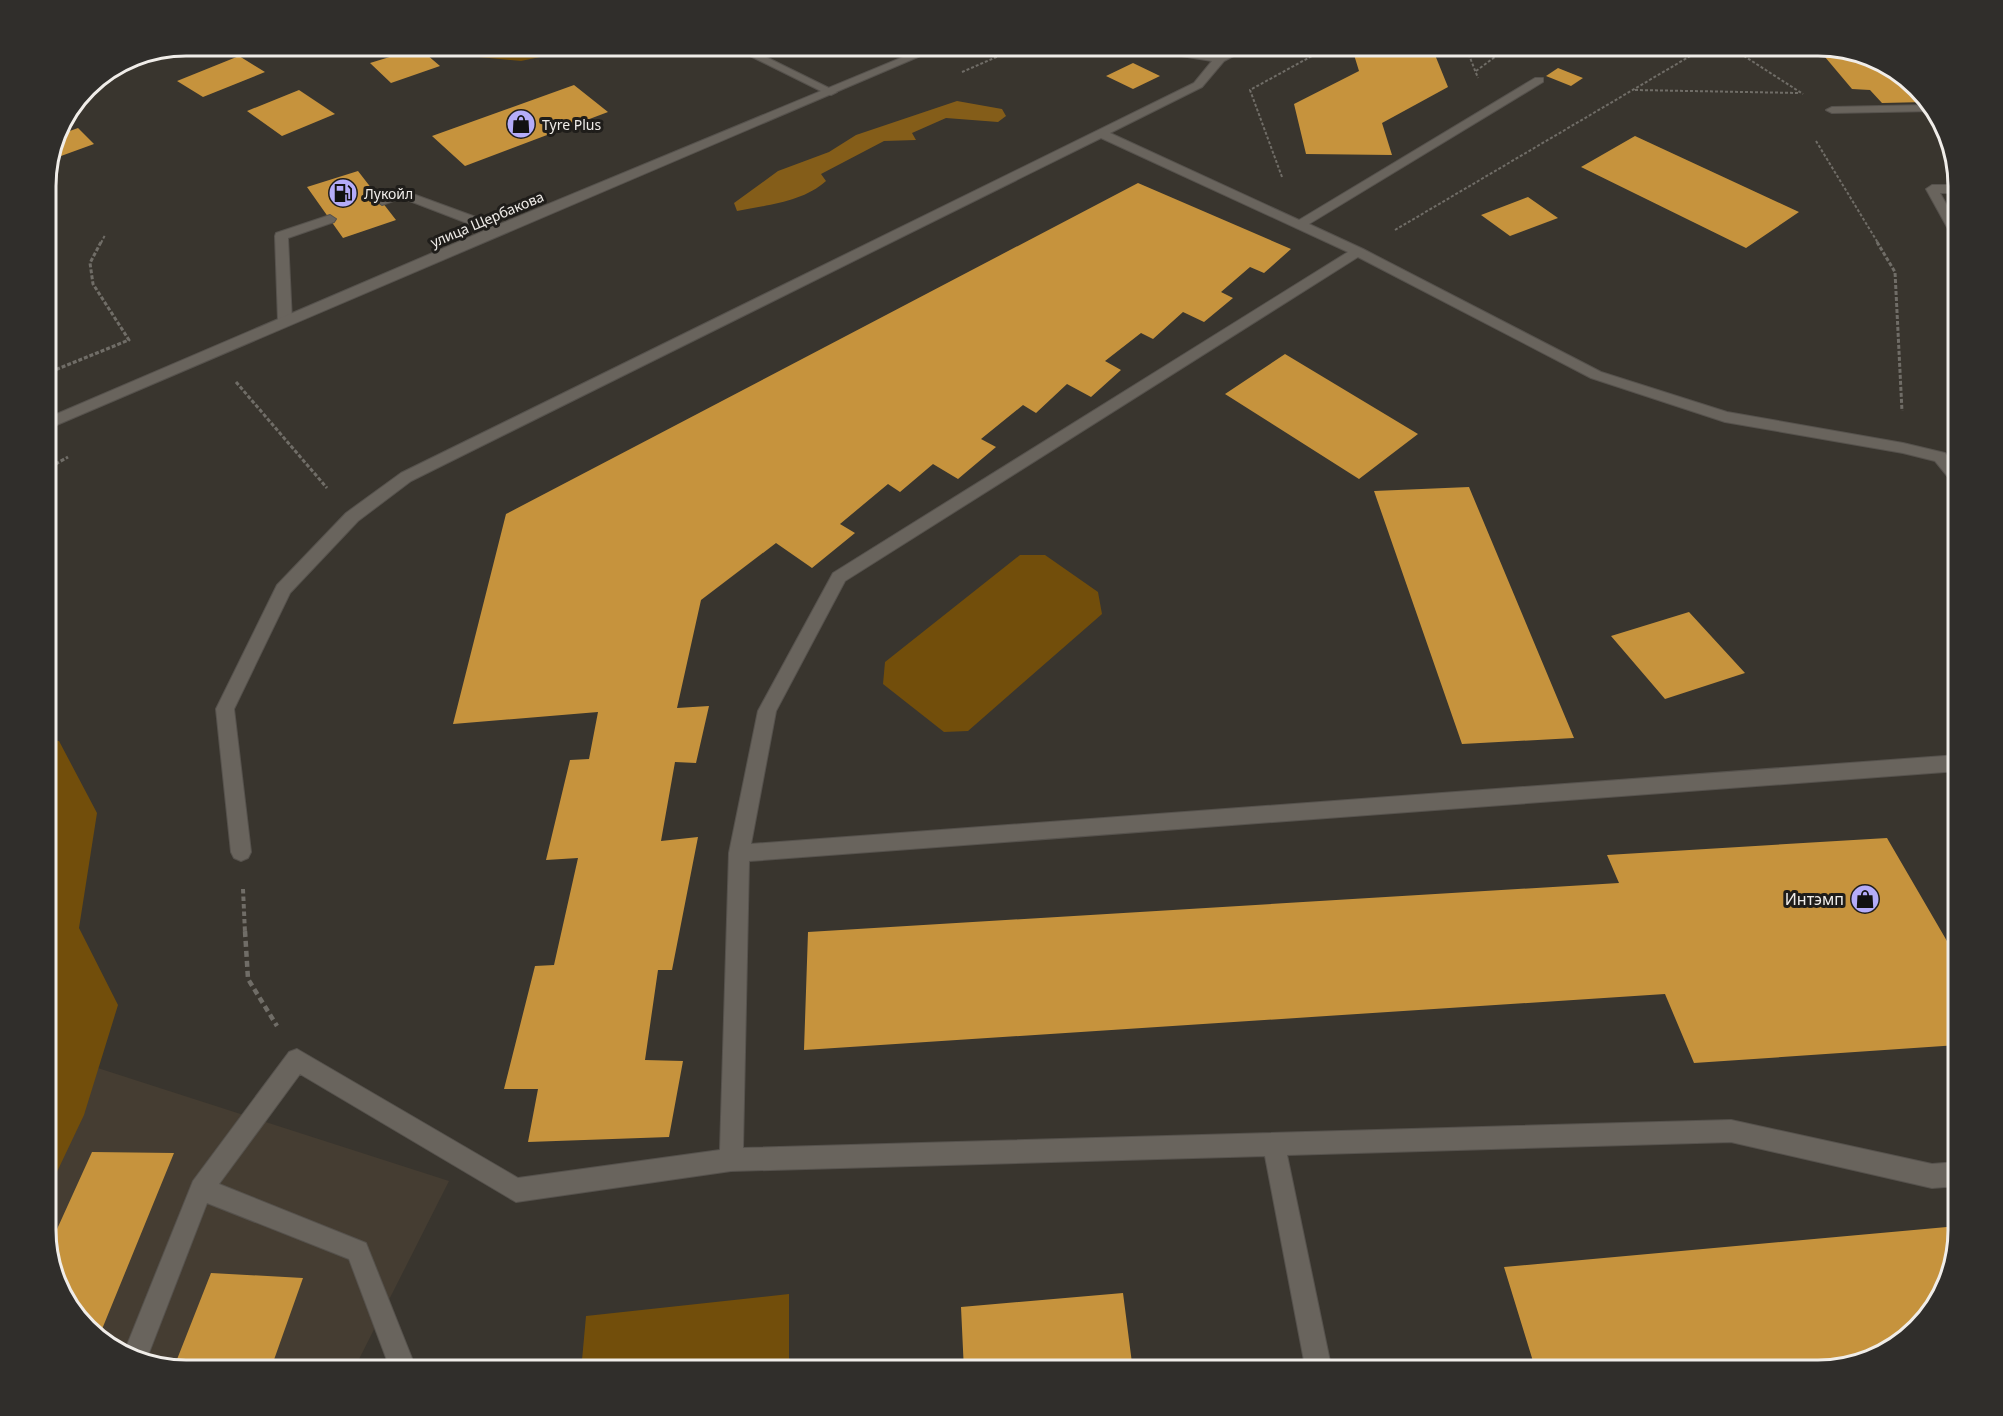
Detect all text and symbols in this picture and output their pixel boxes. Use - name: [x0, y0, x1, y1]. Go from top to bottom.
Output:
- shop icon: Tyre Plus: [505, 108, 537, 140]
- place label: Tyre Plus: [542, 115, 601, 134]
- fuel station icon: Лукойл: [327, 177, 359, 209]
- place label: Лукойл: [364, 184, 413, 203]
- street label: улица Щербакова: [427, 187, 547, 251]
- shop icon: Интэмп: [1849, 883, 1881, 915]
- place label: Интэмп: [1785, 888, 1844, 910]

